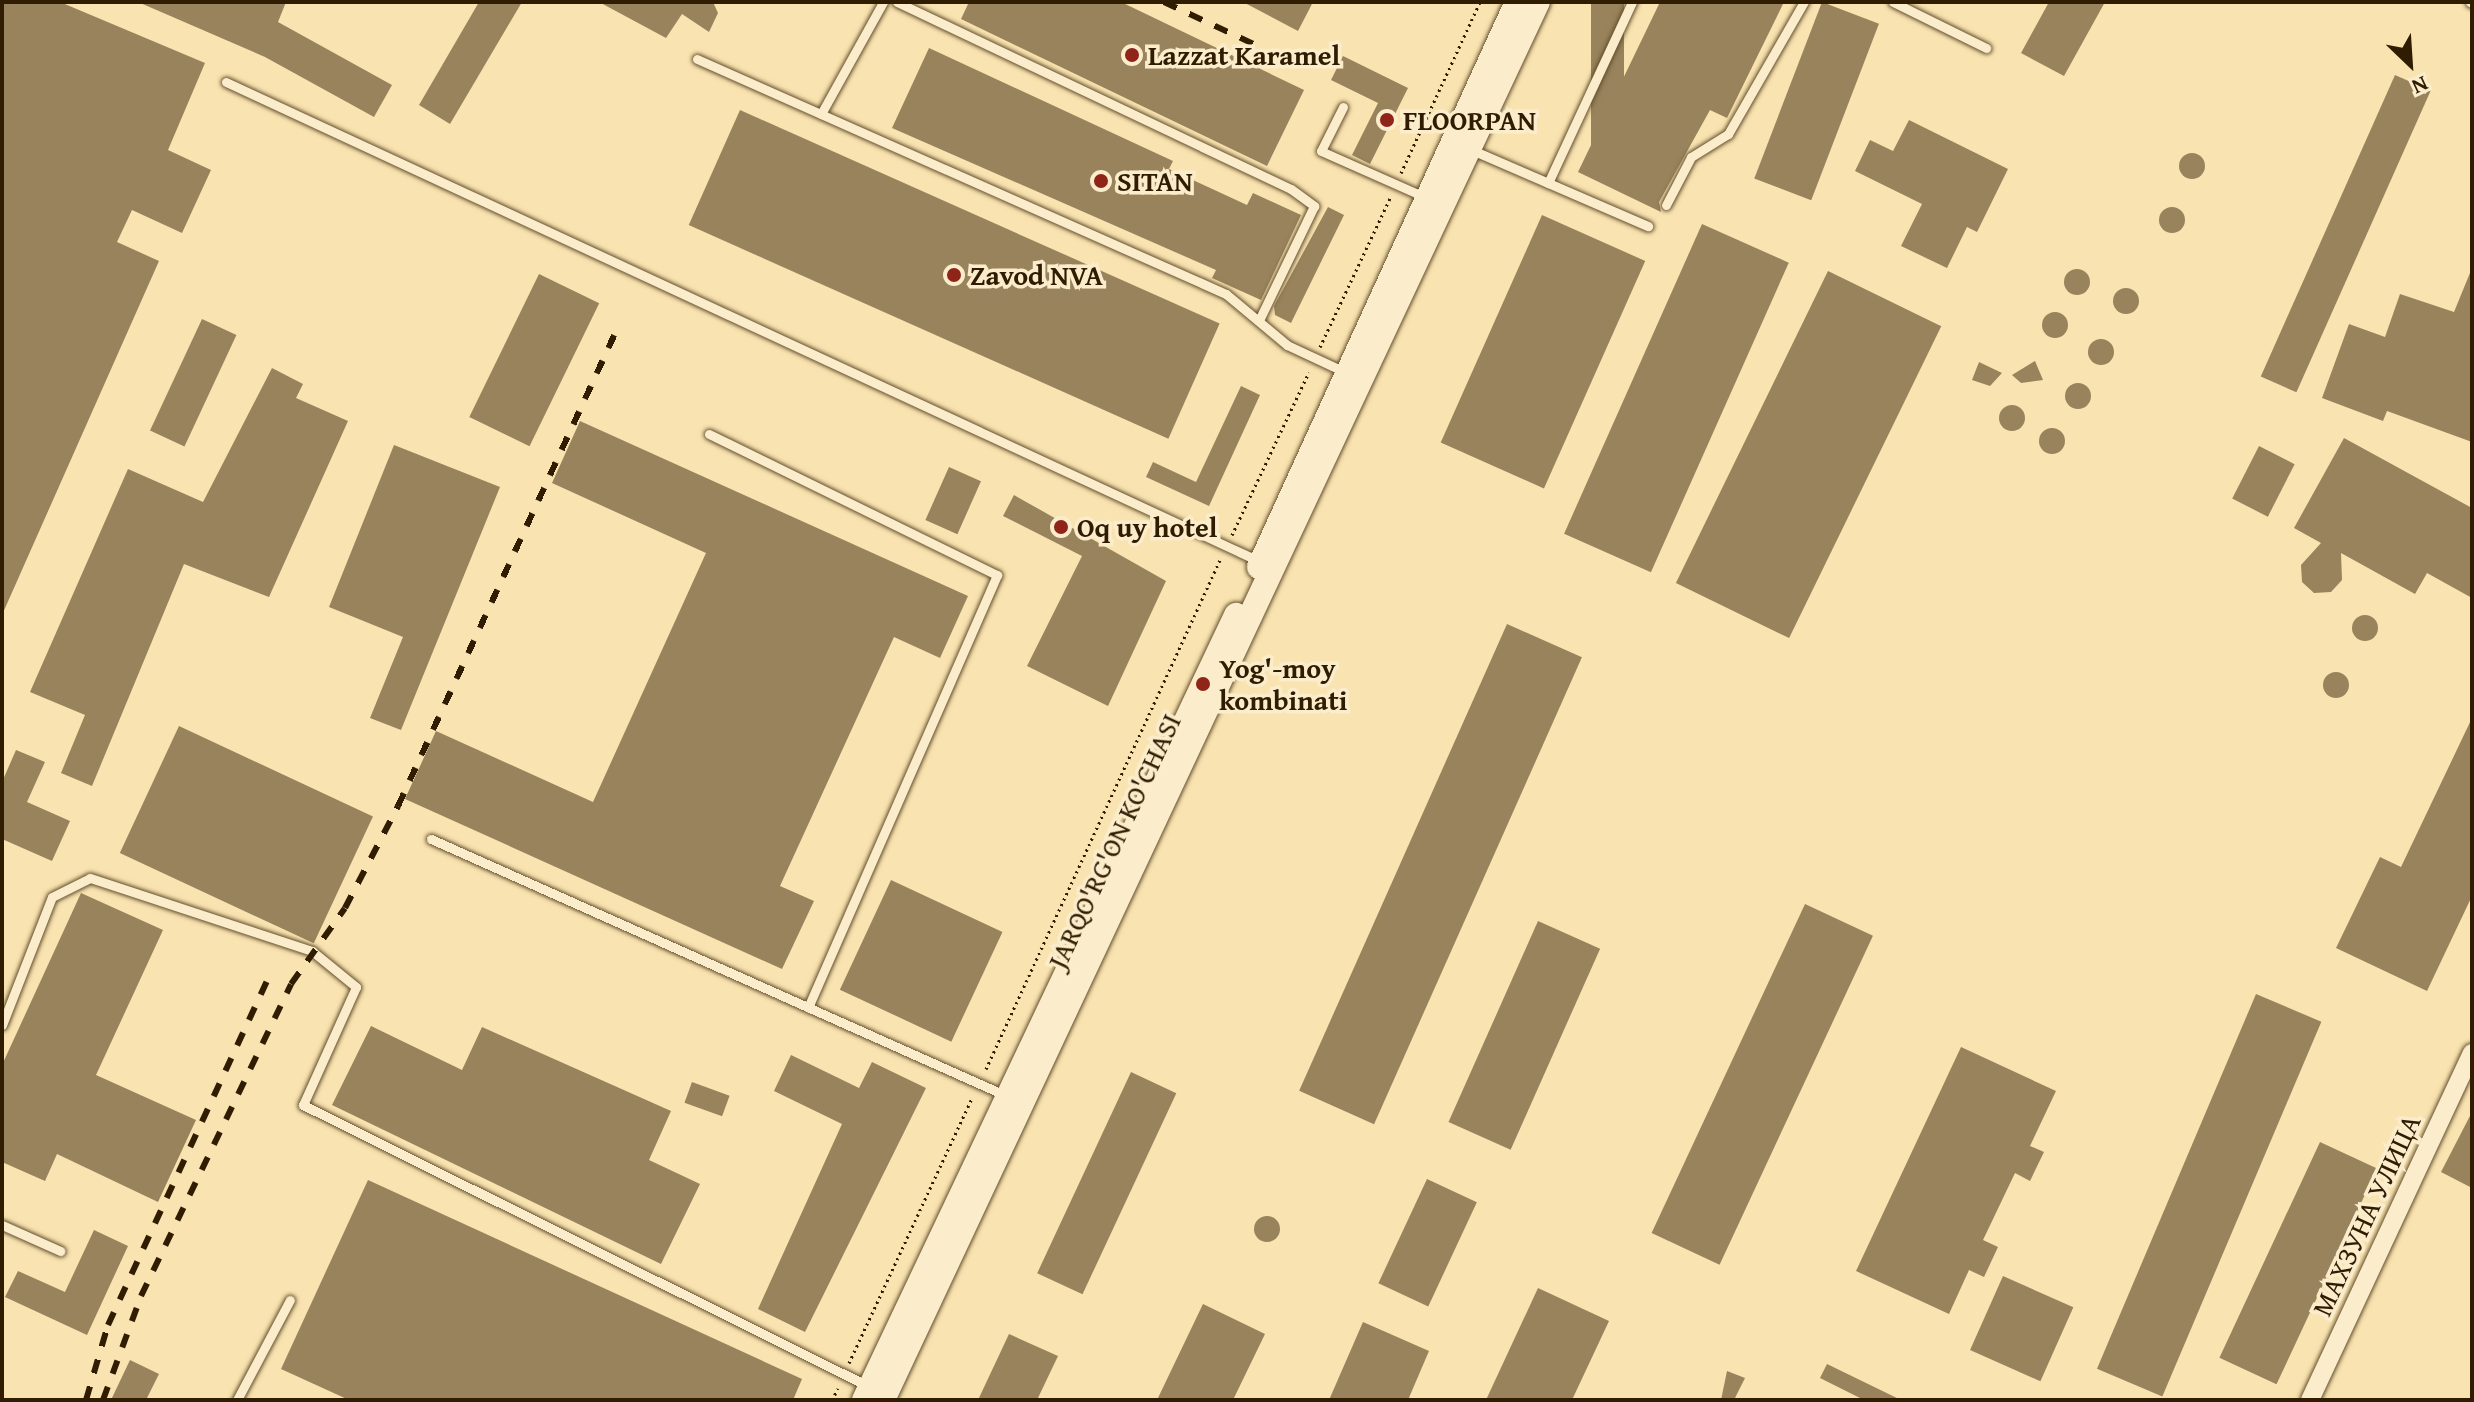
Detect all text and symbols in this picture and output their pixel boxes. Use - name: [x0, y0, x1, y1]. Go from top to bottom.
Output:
- north arrow: [2370, 24, 2450, 104]
- place label: Lazzat Karamel: [1148, 38, 1340, 72]
- marker: Lazzat Karamel: [1123, 46, 1141, 64]
- text: N: [2407, 68, 2434, 103]
- place label: FLOORPAN: [1403, 103, 1536, 137]
- marker: FLOORPAN: [1378, 111, 1396, 129]
- place label: SITAN: [1117, 164, 1193, 198]
- marker: SITAN: [1092, 172, 1110, 190]
- place label: Zavod NVA: [970, 258, 1103, 292]
- marker: Zavod NVA: [945, 266, 963, 284]
- place label: Oq uy hotel: [1077, 510, 1218, 544]
- marker: Oq uy hotel: [1052, 518, 1070, 536]
- place label: Yog'-moy kombinati: [1219, 651, 1347, 717]
- marker: Yog'-moy kombinati: [1194, 675, 1212, 693]
- street label: JARQO'RG'ON KO'CHASI: [1040, 708, 1188, 974]
- street label: МАХЗУНА УЛИЦА: [2305, 1109, 2427, 1321]

